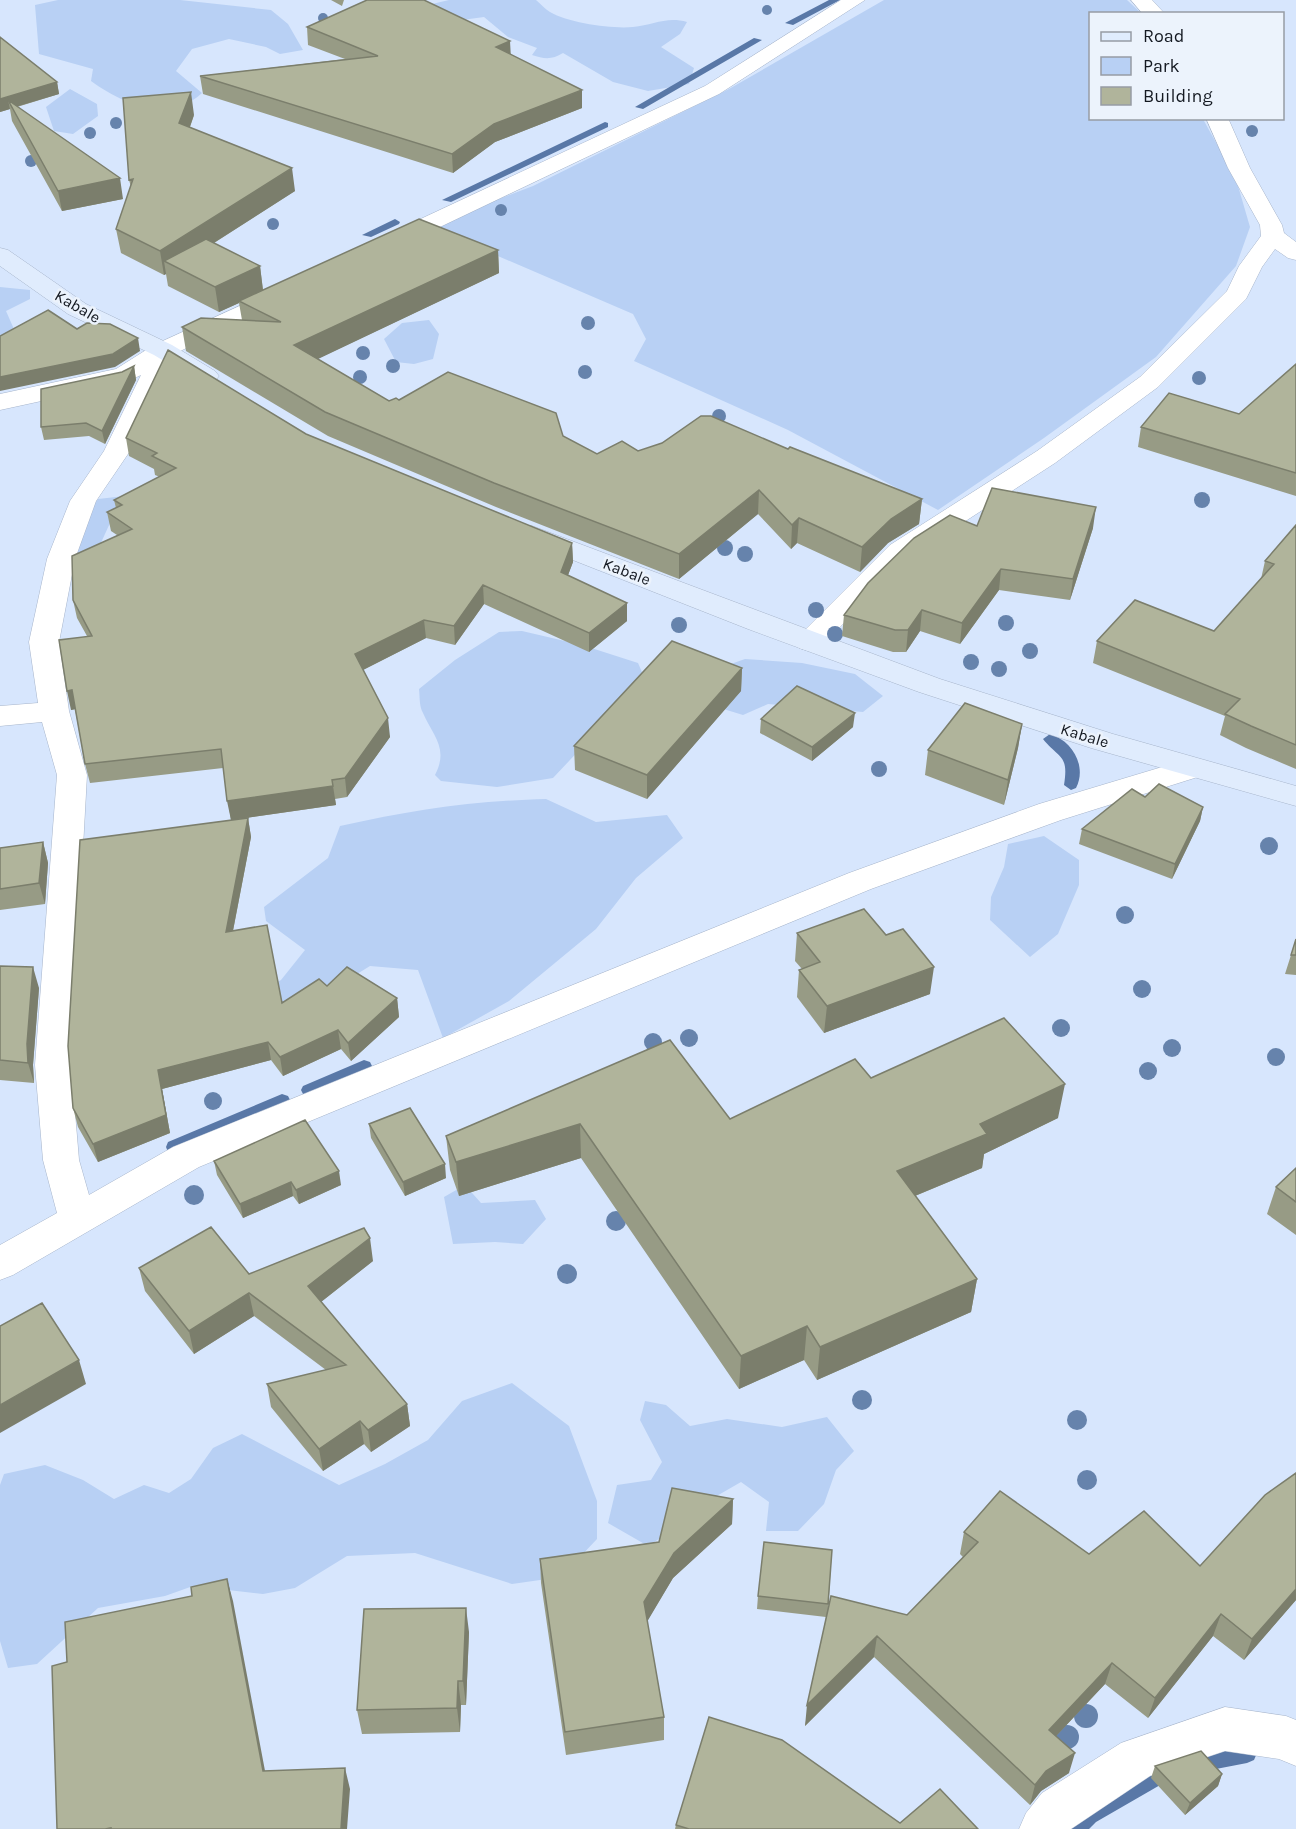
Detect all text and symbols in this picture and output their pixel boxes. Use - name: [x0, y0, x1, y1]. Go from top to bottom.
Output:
- legend: [1089, 12, 1284, 120]
- text: Road: [1143, 25, 1184, 47]
- text: Park: [1143, 55, 1180, 77]
- text: Building: [1143, 85, 1213, 107]
- street label: Kabale: [52, 286, 104, 327]
- street label: Kabale: [600, 554, 653, 589]
- street label: Kabale: [1058, 719, 1111, 752]

